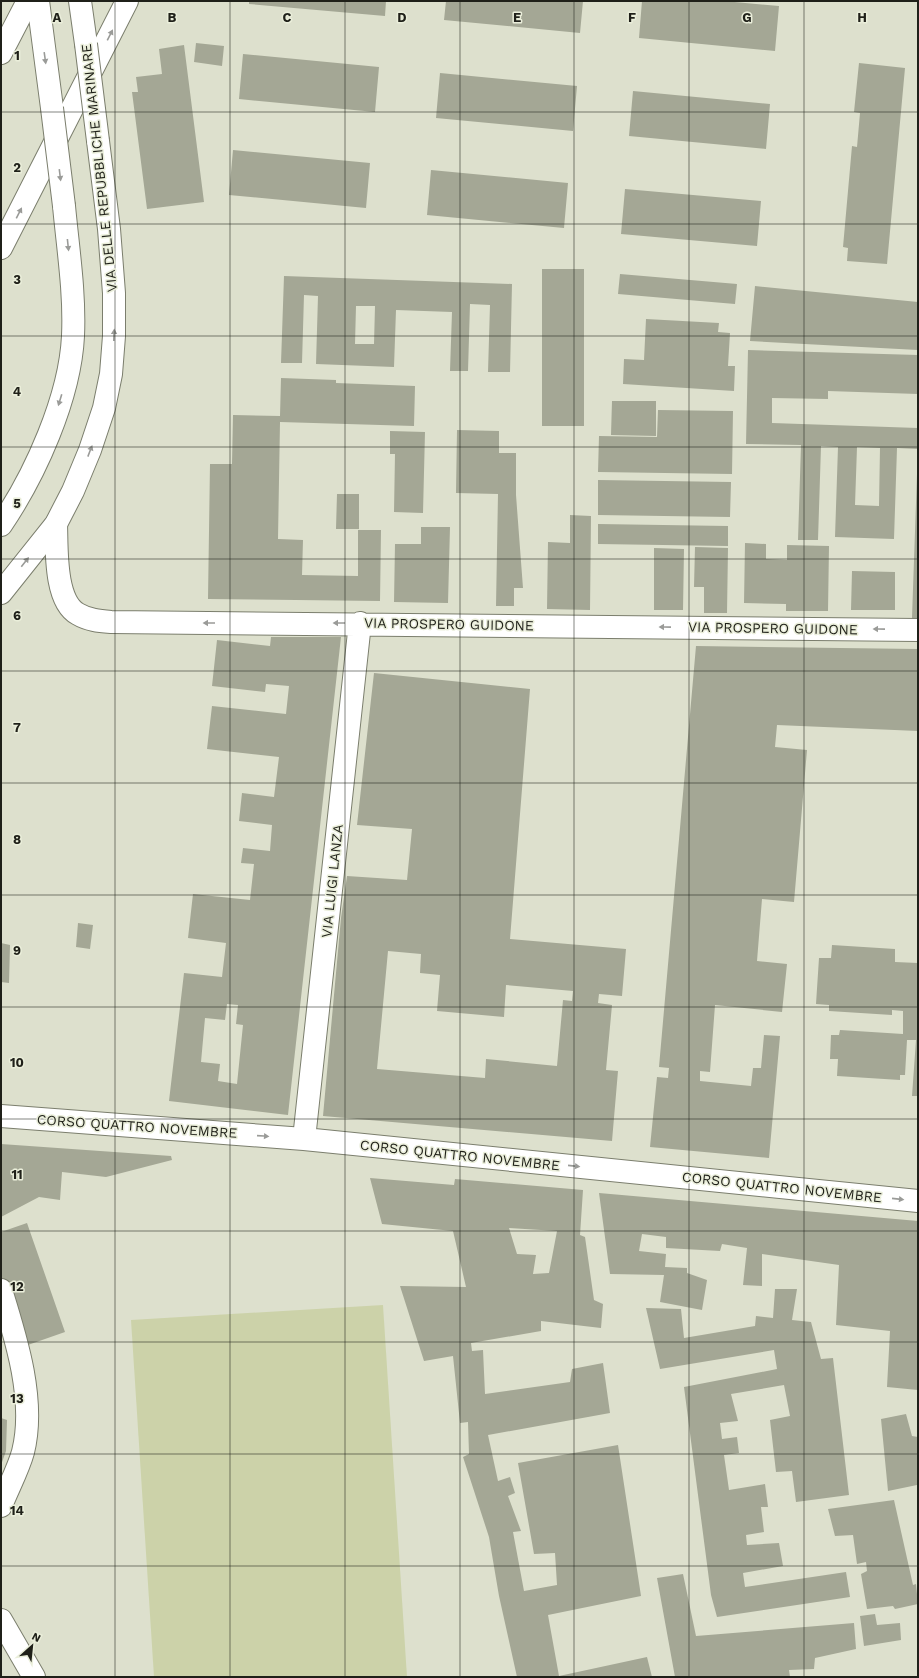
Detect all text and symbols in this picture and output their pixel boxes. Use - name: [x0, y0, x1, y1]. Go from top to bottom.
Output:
- text: A: [53, 10, 62, 25]
- text: B: [168, 10, 177, 25]
- text: C: [283, 10, 292, 25]
- text: D: [397, 10, 407, 25]
- text: E: [513, 10, 521, 25]
- text: F: [628, 10, 636, 25]
- text: G: [742, 10, 752, 25]
- text: H: [857, 10, 867, 25]
- one-way arrow: [107, 29, 113, 41]
- street label: VIA DELLE REPUBBLICHE MARINARE: [78, 43, 120, 293]
- text: 1: [14, 48, 20, 63]
- one-way arrow: [42, 52, 48, 64]
- text: 2: [13, 160, 21, 175]
- one-way arrow: [57, 169, 63, 181]
- one-way arrow: [16, 207, 22, 219]
- one-way arrow: [64, 239, 71, 251]
- text: 3: [13, 272, 21, 287]
- one-way arrow: [111, 328, 117, 341]
- text: 4: [13, 384, 22, 399]
- one-way arrow: [57, 394, 63, 406]
- one-way arrow: [87, 444, 93, 456]
- text: 5: [13, 496, 21, 511]
- one-way arrow: [21, 557, 30, 568]
- text: 6: [13, 608, 21, 623]
- street label: VIA PROSPERO GUIDONE: [364, 615, 534, 633]
- street label: VIA PROSPERO GUIDONE: [688, 619, 858, 637]
- one-way arrow: [202, 620, 215, 626]
- one-way arrow: [332, 620, 345, 626]
- one-way arrow: [658, 624, 671, 630]
- one-way arrow: [872, 626, 885, 632]
- text: 7: [13, 720, 21, 735]
- street label: VIA LUIGI LANZA: [318, 824, 346, 938]
- text: 8: [13, 832, 21, 847]
- text: 9: [13, 943, 21, 958]
- text: 10: [10, 1055, 24, 1070]
- street label: CORSO QUATTRO NOVEMBRE: [36, 1111, 238, 1141]
- one-way arrow: [257, 1132, 269, 1139]
- street label: CORSO QUATTRO NOVEMBRE: [359, 1137, 561, 1173]
- one-way arrow: [568, 1163, 580, 1169]
- text: 11: [11, 1167, 23, 1182]
- street label: CORSO QUATTRO NOVEMBRE: [681, 1169, 883, 1205]
- one-way arrow: [892, 1196, 904, 1202]
- text: 12: [10, 1279, 24, 1294]
- text: 13: [10, 1391, 24, 1406]
- text: 14: [10, 1503, 25, 1518]
- north arrow: [12, 1626, 52, 1666]
- text: N: [30, 1630, 43, 1645]

